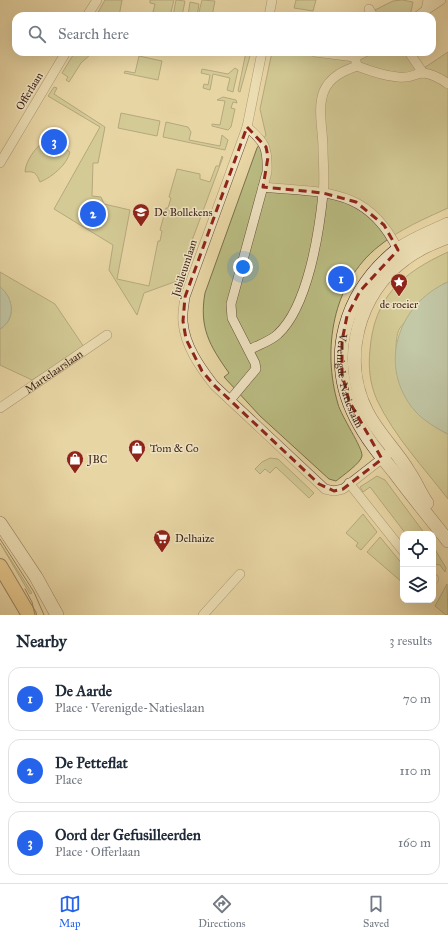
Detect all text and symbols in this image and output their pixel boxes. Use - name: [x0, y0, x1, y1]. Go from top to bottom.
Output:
- search box: [12, 12, 436, 56]
- icon: search: [26, 23, 48, 45]
- text: Search here: [58, 25, 129, 43]
- street label: Offerlaan: [13, 70, 46, 113]
- pin: 3: [41, 127, 67, 157]
- pin: 2: [80, 199, 106, 229]
- school or university icon: De Bollekens: [131, 202, 151, 227]
- place label: De Bollekens: [154, 206, 213, 219]
- street label: Jubileumlaan: [169, 238, 201, 300]
- your location: [233, 257, 253, 277]
- pin: 1: [328, 264, 354, 294]
- place icon: de roeier: [389, 272, 409, 297]
- place label: de roeier: [380, 298, 419, 311]
- street label: Verenigde-Natieslaan: [334, 332, 366, 430]
- street label: Martelaarslaan: [23, 347, 85, 396]
- shop icon: Tom & Co: [127, 438, 147, 463]
- place label: Tom & Co: [150, 442, 199, 455]
- shop icon: JBC: [65, 449, 85, 474]
- place label: JBC: [87, 453, 107, 467]
- supermarket icon: Delhaize: [152, 528, 172, 553]
- map controls: [400, 531, 436, 603]
- button: locate: [400, 531, 436, 567]
- place label: Delhaize: [175, 532, 215, 545]
- button: layers: [400, 567, 436, 603]
- text: Nearby: [16, 631, 67, 652]
- text: 3 results: [389, 633, 432, 649]
- text: De Aarde: [55, 682, 112, 700]
- text: 1: [27, 691, 33, 707]
- text: 70 m: [403, 691, 431, 707]
- text: Place · Verenigde-Natieslaan: [55, 700, 205, 716]
- text: De Petteflat: [55, 754, 128, 772]
- text: 2: [27, 763, 33, 779]
- text: 110 m: [399, 763, 431, 779]
- text: Place: [55, 772, 82, 788]
- text: Oord der Gefusilleerden: [55, 826, 201, 844]
- text: 3: [27, 835, 33, 851]
- text: 160 m: [398, 835, 431, 851]
- text: Place · Offerlaan: [55, 844, 140, 860]
- tab: Map: [59, 893, 81, 930]
- tab: Directions: [198, 893, 246, 930]
- tab: Saved: [363, 893, 389, 930]

